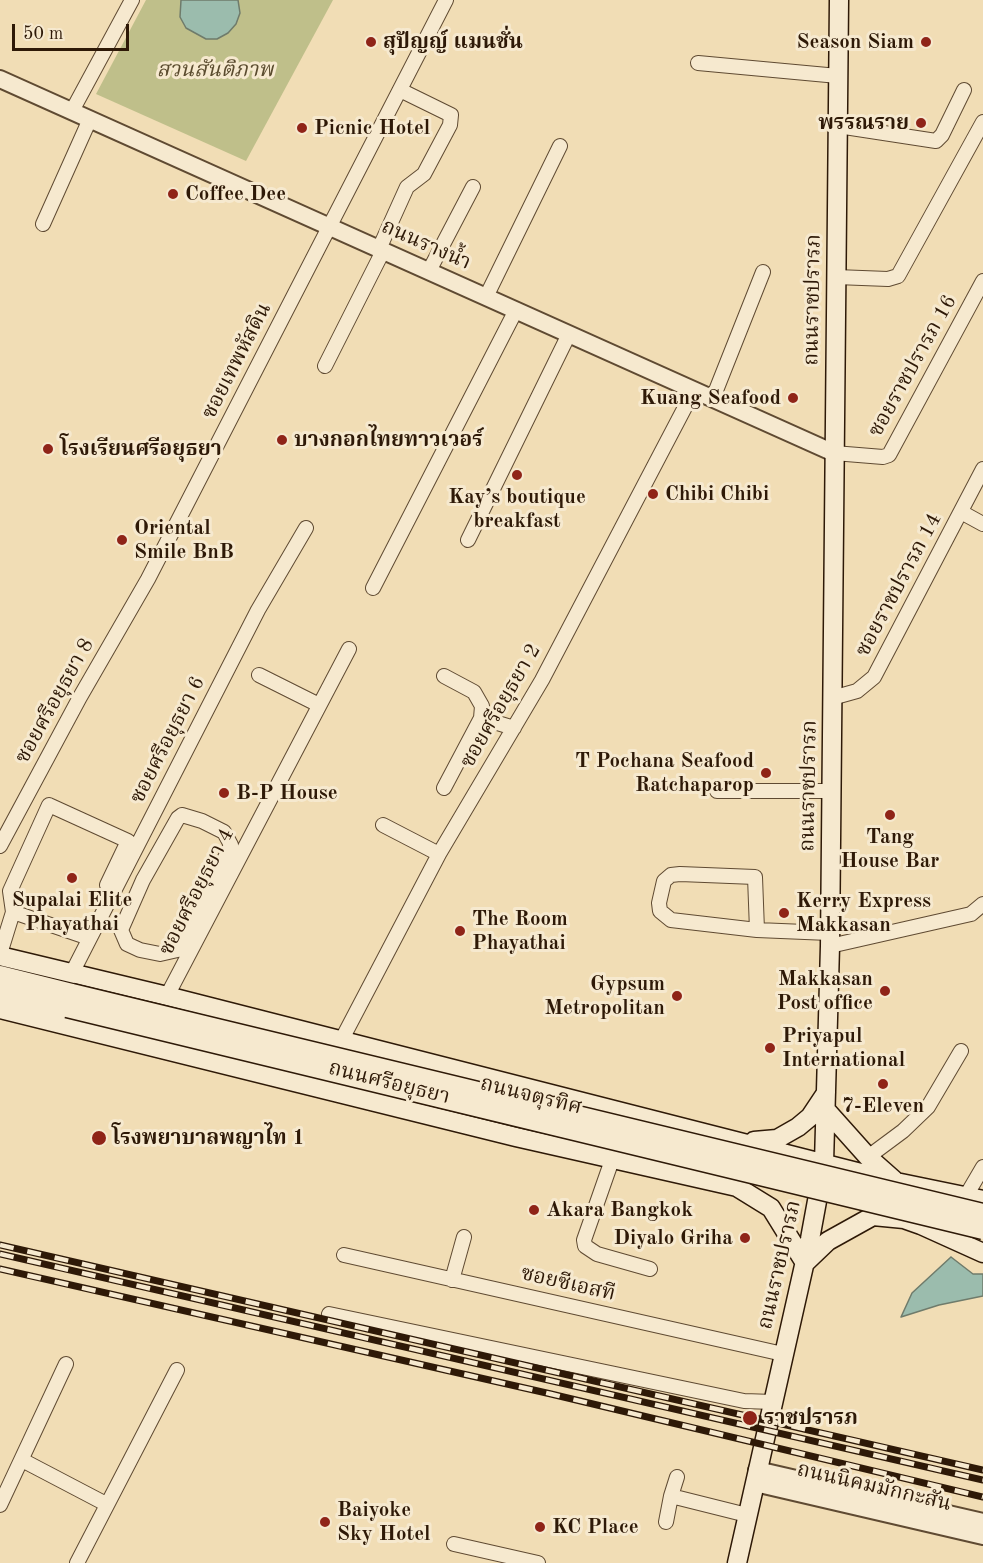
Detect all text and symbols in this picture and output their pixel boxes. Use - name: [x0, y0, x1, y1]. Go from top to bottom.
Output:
- scale bar: [15, 12, 132, 50]
- text: 50 m: [23, 25, 63, 43]
- place label: สุปัญญ์ แมนชั่น: [383, 29, 523, 55]
- place label: Season Siam: [797, 29, 914, 55]
- marker: สุปัญญ์ แมนชั่น: [364, 35, 378, 49]
- marker: Season Siam: [919, 35, 933, 49]
- park label: สวนสันติภาพ: [157, 57, 273, 83]
- place label: พรรณราย: [818, 110, 909, 136]
- place label: Picnic Hotel: [314, 115, 430, 141]
- marker: พรรณราย: [914, 116, 928, 130]
- marker: Picnic Hotel: [295, 121, 309, 135]
- place label: Coffee Dee: [185, 181, 286, 207]
- marker: Coffee Dee: [166, 187, 180, 201]
- street label: ถนนรางน้ำ: [377, 214, 475, 276]
- street label: ถนนราชปรารภ: [799, 234, 827, 366]
- street label: ซอยราชปรารภ 16: [863, 290, 963, 442]
- street label: ซอยเทพหัสดิน: [197, 299, 277, 423]
- place label: Kuang Seafood: [640, 385, 781, 411]
- marker: Kuang Seafood: [786, 391, 800, 405]
- place label: บางกอกไทยทาวเวอร์: [294, 427, 483, 453]
- marker: บางกอกไทยทาวเวอร์: [275, 433, 289, 447]
- place label: โรงเรียนศรีอยุธยา: [60, 436, 222, 462]
- marker: โรงเรียนศรีอยุธยา: [41, 442, 55, 456]
- marker: Kay’s boutique breakfast: [510, 468, 524, 482]
- place label: Chibi Chibi: [665, 481, 769, 507]
- place label: Kay’s boutique breakfast: [448, 484, 586, 534]
- marker: Chibi Chibi: [646, 487, 660, 501]
- street label: ซอยราชปรารภ 14: [851, 509, 947, 661]
- place label: Oriental Smile BnB: [134, 515, 234, 565]
- marker: Oriental Smile BnB: [115, 533, 129, 547]
- street label: ซอยศรีอยุธยา 8: [10, 634, 100, 768]
- street label: ซอยศรีอยุธยา 2: [455, 639, 547, 773]
- street label: ซอยศรีอยุธยา 6: [125, 672, 211, 808]
- street label: ถนนราชปรารภ: [795, 720, 823, 852]
- place label: T Pochana Seafood Ratchaparop: [575, 748, 754, 798]
- marker: T Pochana Seafood Ratchaparop: [759, 766, 773, 780]
- place label: B-P House: [236, 780, 338, 806]
- marker: B-P House: [217, 786, 231, 800]
- marker: Tang House Bar: [883, 808, 897, 822]
- street label: ซอยศรีอยุธยา 4: [154, 824, 240, 960]
- place label: Tang House Bar: [841, 824, 939, 874]
- marker: Supalai Elite Phayathai: [65, 871, 79, 885]
- place label: Supalai Elite Phayathai: [12, 887, 132, 937]
- place label: Kerry Express Makkasan: [796, 888, 931, 938]
- place label: The Room Phayathai: [472, 906, 568, 956]
- marker: Kerry Express Makkasan: [777, 906, 791, 920]
- marker: The Room Phayathai: [453, 924, 467, 938]
- place label: Makkasan Post office: [777, 966, 873, 1016]
- place label: Gypsum Metropolitan: [544, 971, 665, 1021]
- marker: Makkasan Post office: [878, 984, 892, 998]
- marker: Gypsum Metropolitan: [670, 989, 684, 1003]
- place label: Priyapul International: [782, 1023, 905, 1073]
- marker: Priyapul International: [763, 1041, 777, 1055]
- street label: ถนนศรีอยุธยา: [326, 1056, 452, 1110]
- street label: ถนนจตุรทิศ: [478, 1071, 584, 1121]
- marker: 7-Eleven: [876, 1077, 890, 1091]
- place label: 7-Eleven: [842, 1093, 924, 1119]
- place label: โรงพยาบาลพญาไท 1: [112, 1125, 305, 1151]
- marker: โรงพยาบาลพญาไท 1: [90, 1129, 108, 1147]
- place label: Akara Bangkok: [546, 1197, 693, 1223]
- street label: ถนนราชปรารภ: [753, 1198, 807, 1332]
- marker: Akara Bangkok: [527, 1203, 541, 1217]
- place label: Diyalo Griha: [614, 1225, 733, 1251]
- marker: Diyalo Griha: [738, 1231, 752, 1245]
- street label: ซอยซีเอสที: [518, 1261, 618, 1307]
- place label: ราชปรารภ: [764, 1405, 858, 1431]
- marker: ราชปรารภ: [741, 1409, 759, 1427]
- street label: ถนนนิคมมักกะสัน: [794, 1457, 954, 1517]
- place label: Baiyoke Sky Hotel: [337, 1497, 431, 1547]
- place label: KC Place: [552, 1514, 639, 1540]
- marker: Baiyoke Sky Hotel: [318, 1515, 332, 1529]
- marker: KC Place: [533, 1520, 547, 1534]

